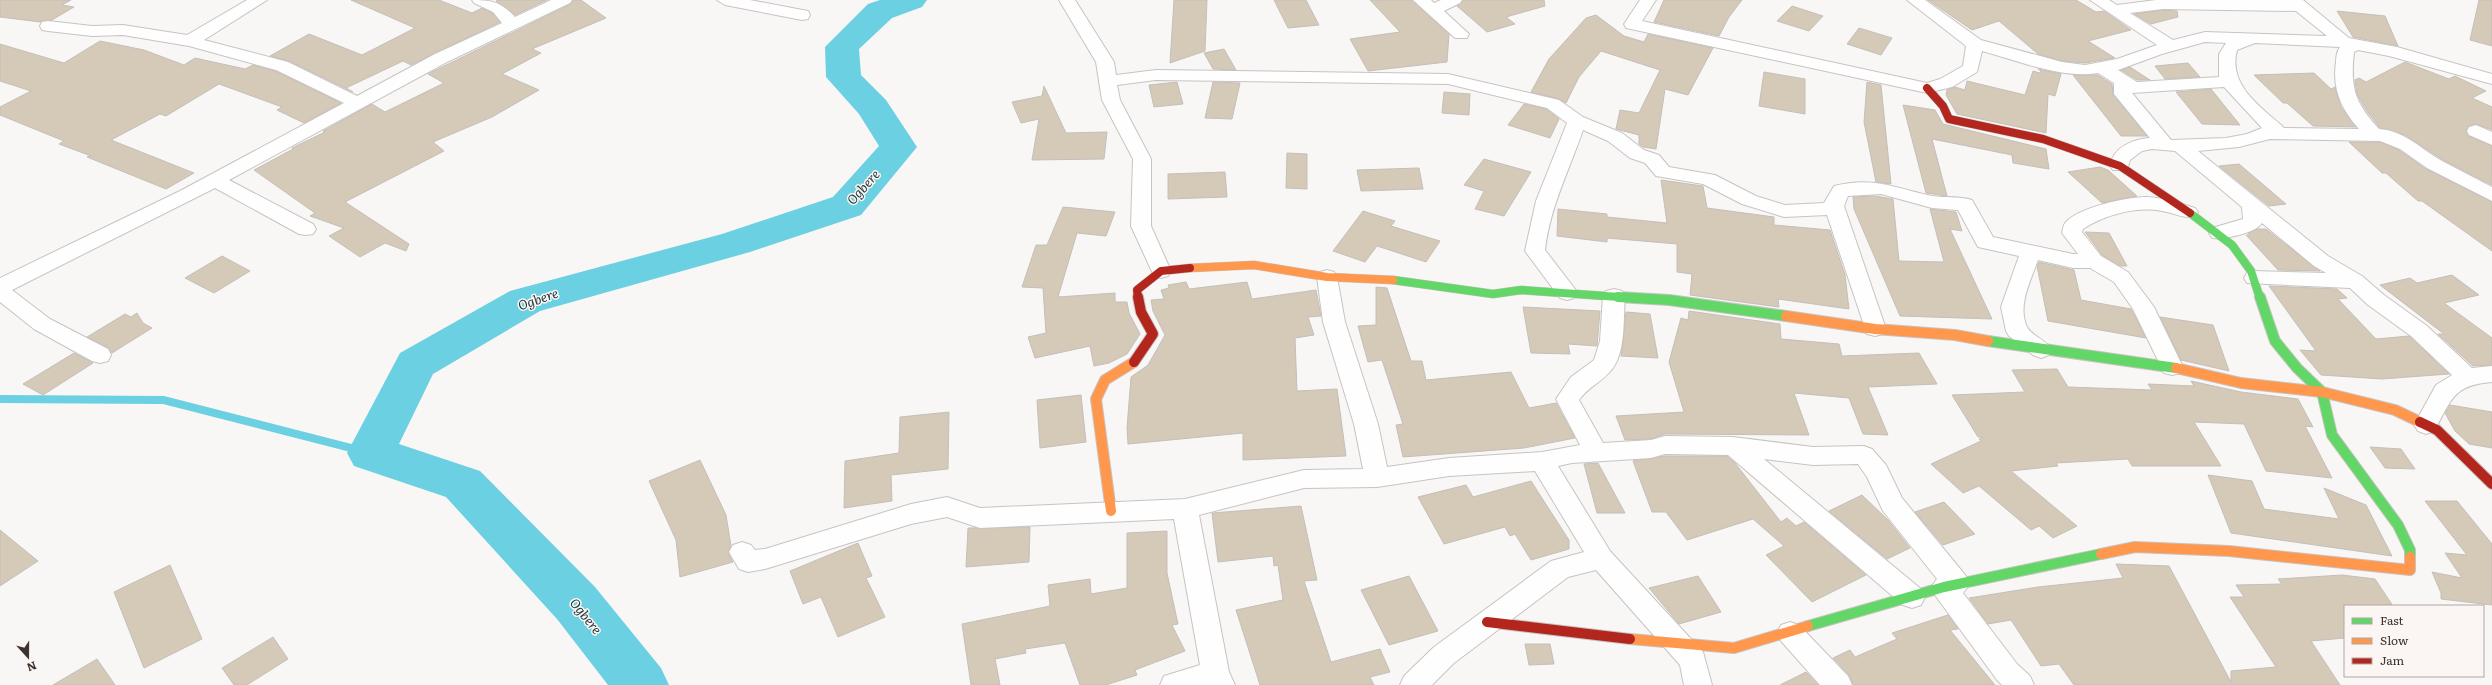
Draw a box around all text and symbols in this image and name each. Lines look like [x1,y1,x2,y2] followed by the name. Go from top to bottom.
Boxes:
[842,165,884,208] water label: Ogbere
[515,283,560,314] water label: Ogbere
[566,594,607,638] water label: Ogbere
[2344,605,2484,677] legend
[2380,611,2404,629] text: Fast
[2380,631,2409,649] text: Slow
[8,637,48,677] north arrow
[2380,651,2405,669] text: Jam
[25,658,39,676] text: N

